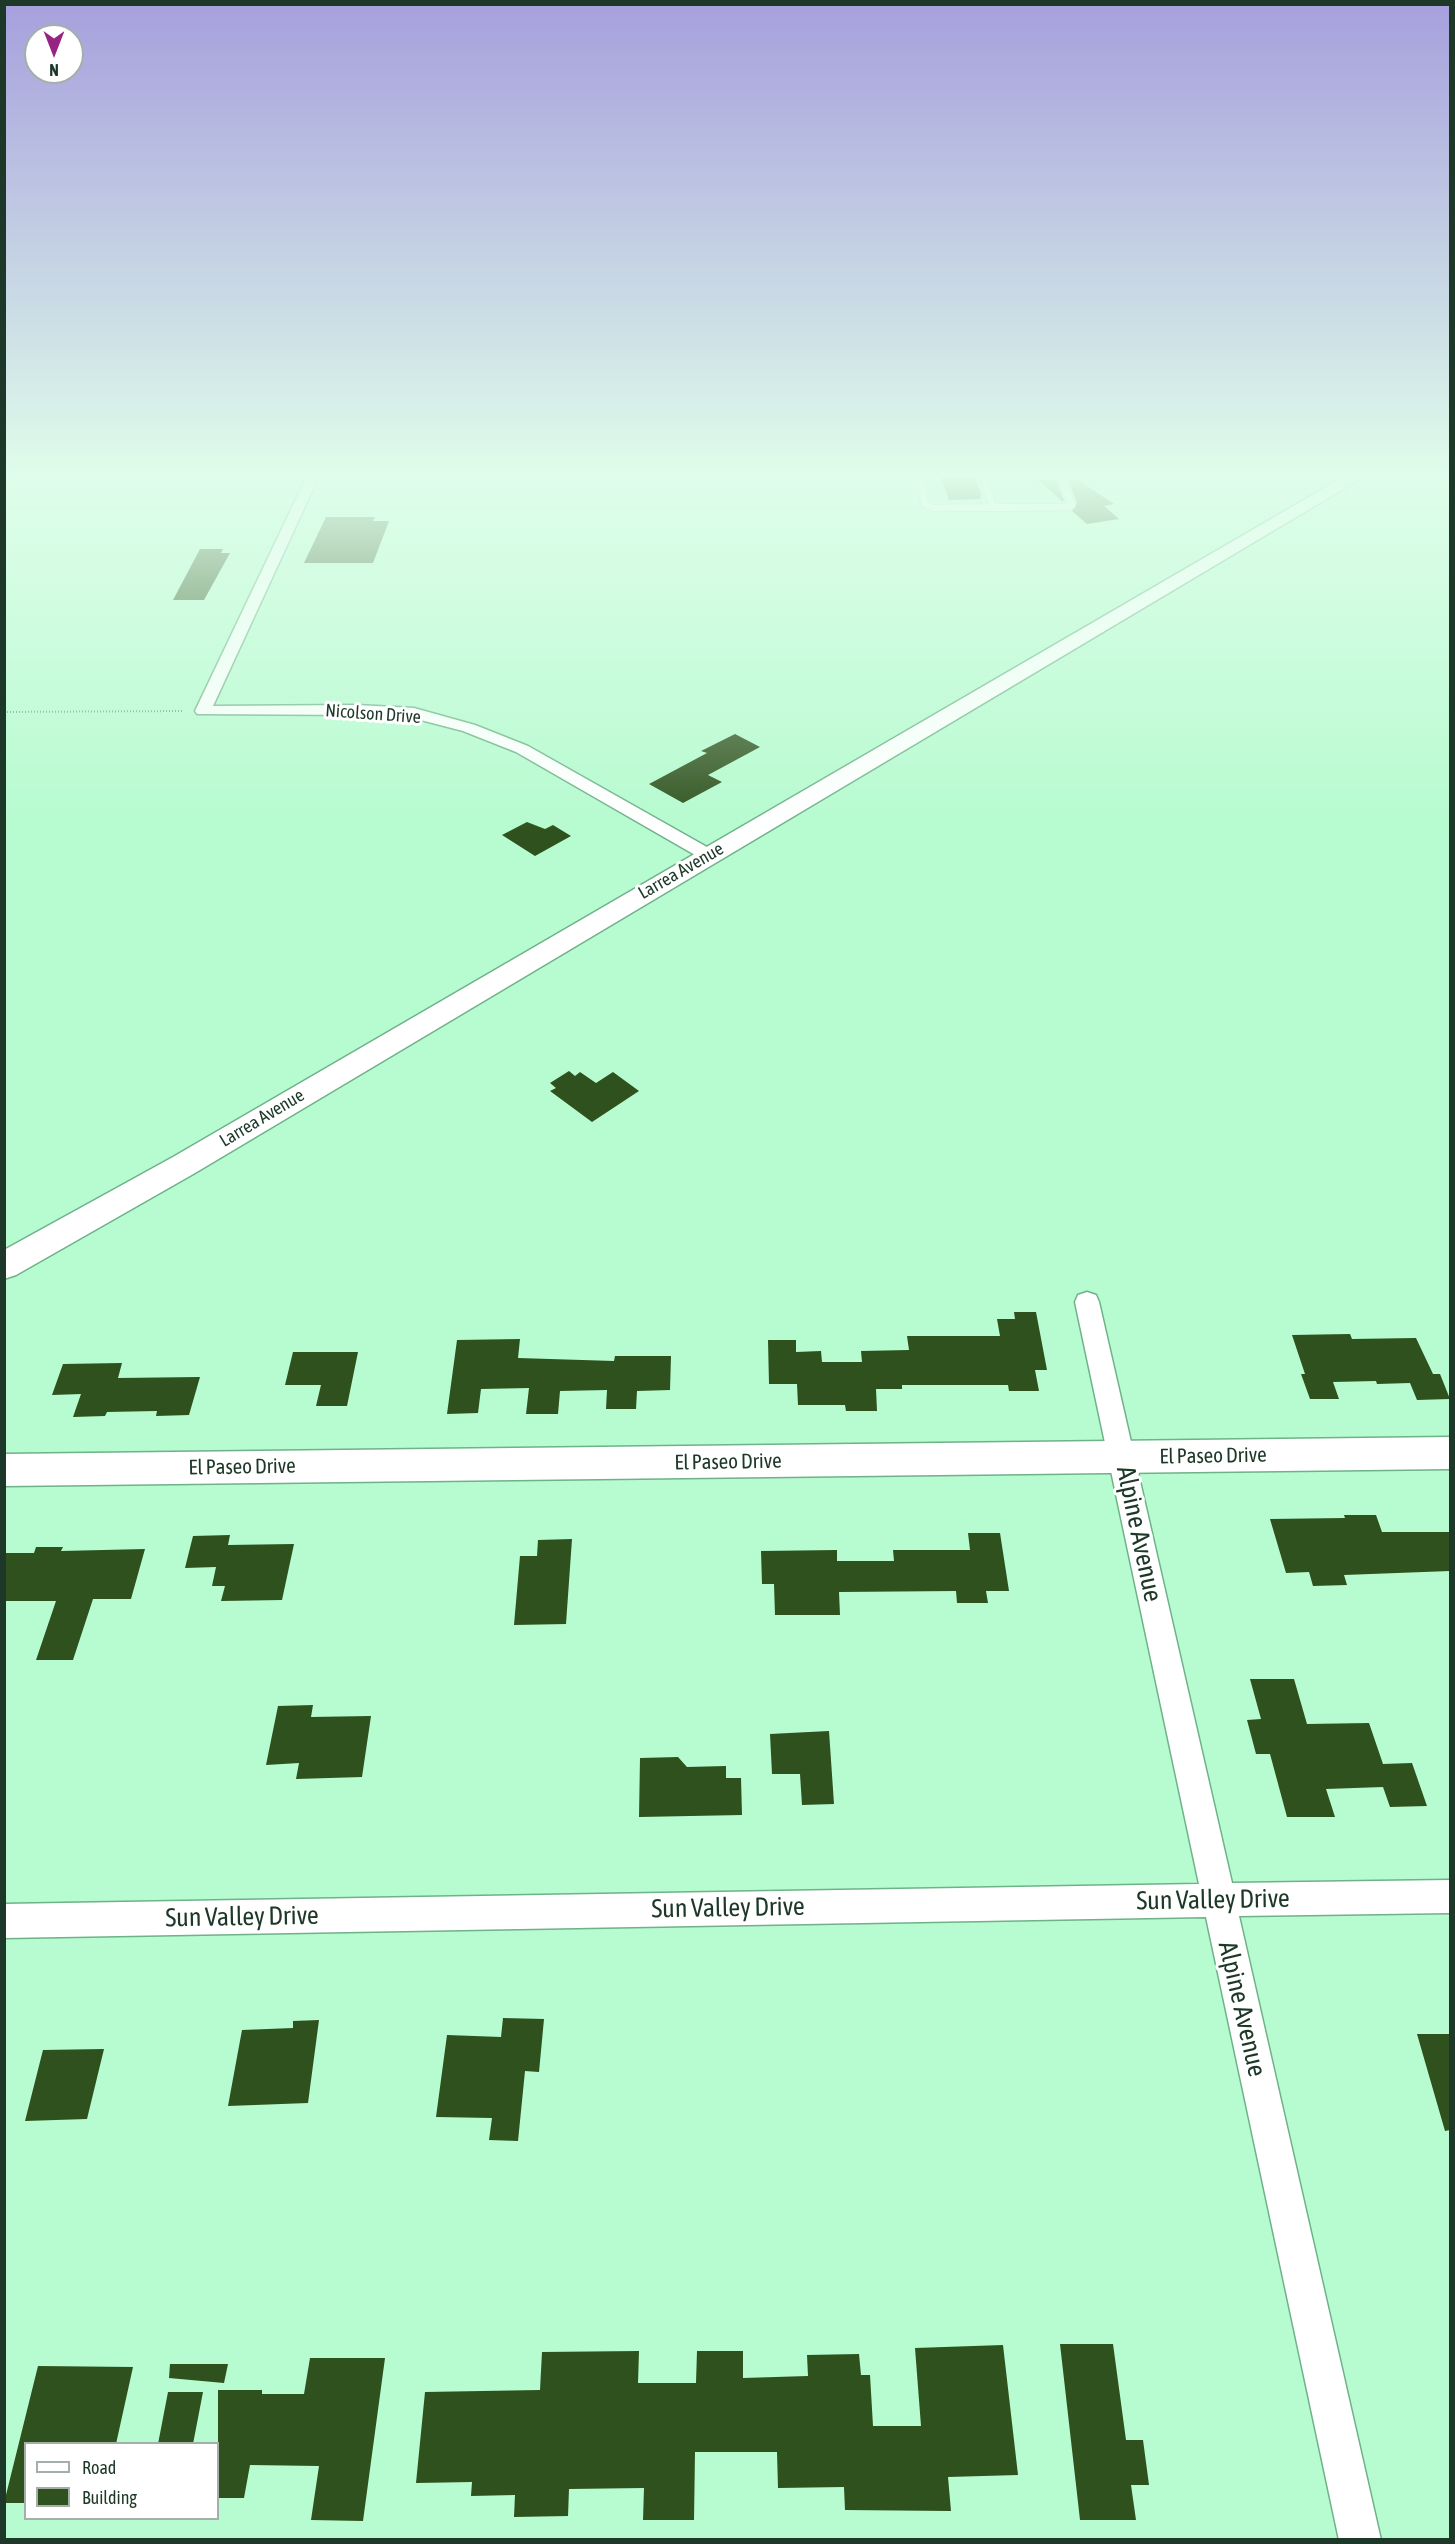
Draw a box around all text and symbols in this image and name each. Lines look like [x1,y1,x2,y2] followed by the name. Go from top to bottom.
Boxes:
[24,24,84,84] north arrow
[49,61,59,79] text: N
[325,700,421,728] street label: Nicolson Drive
[635,838,727,904] street label: Larrea Avenue
[216,1084,308,1152] street label: Larrea Avenue
[1159,1442,1267,1470] street label: El Paseo Drive
[674,1448,782,1476] street label: El Paseo Drive
[188,1453,296,1481] street label: El Paseo Drive
[1109,1463,1169,1605] street label: Alpine Avenue
[1136,1883,1290,1917] street label: Sun Valley Drive
[651,1891,805,1925] street label: Sun Valley Drive
[165,1900,319,1934] street label: Sun Valley Drive
[1211,1938,1273,2080] street label: Alpine Avenue
[24,2442,219,2520] legend
[82,2457,116,2478] text: Road
[82,2487,137,2508] text: Building

